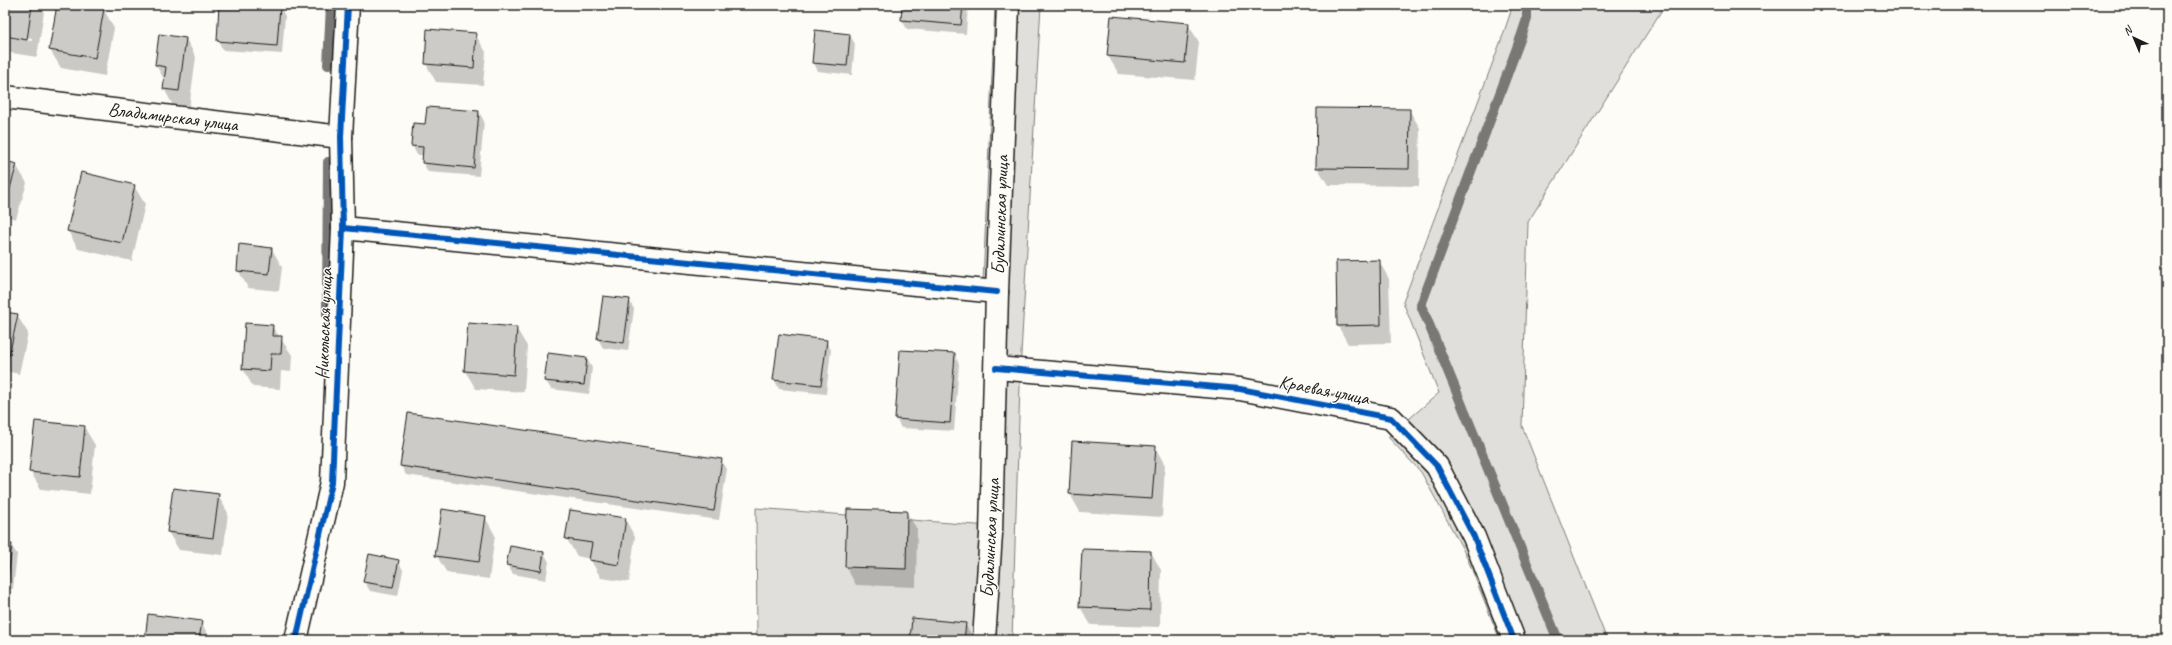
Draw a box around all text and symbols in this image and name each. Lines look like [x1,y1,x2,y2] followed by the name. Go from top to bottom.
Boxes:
[2114,18,2154,58] north arrow
[2120,22,2136,38] text: N
[107,97,241,137] street label: Владимирская улица
[986,154,1014,275] street label: Будилинская улица
[310,266,338,380] street label: Никольская улица
[1277,369,1373,411] street label: Краевая улица
[975,476,1005,598] street label: Будилинская улица

